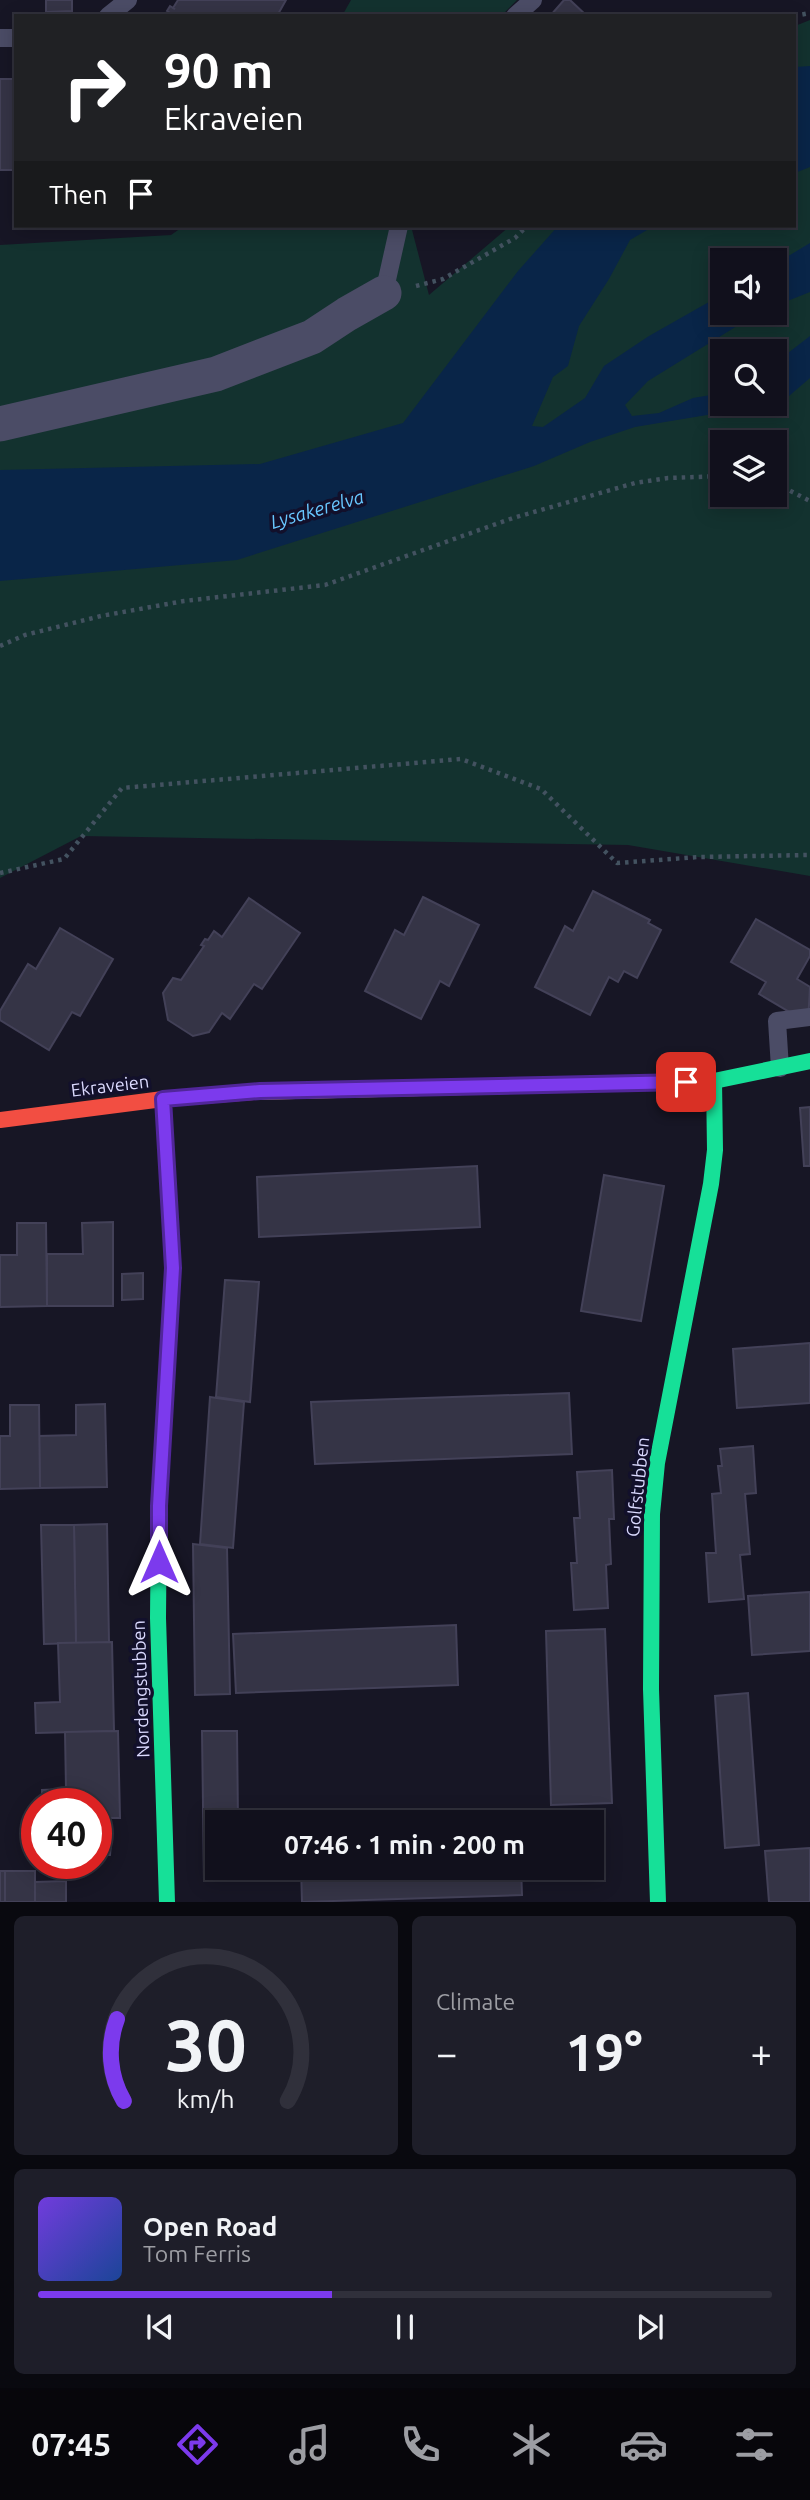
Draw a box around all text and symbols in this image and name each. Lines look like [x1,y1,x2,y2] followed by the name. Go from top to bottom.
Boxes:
[49,42,140,133] icon: right
[164,42,273,97] text: 90 m
[164,100,304,136] text: Ekraveien
[122,175,160,213] icon: arrive
[49,180,108,209] text: Then
[710,248,787,507] map controls
[710,248,787,325] button: sound
[710,339,787,416] button: search
[710,430,787,507] button: layers
[268,485,366,533] water label: Lysakerelva
[656,1052,716,1112] pin
[667,1063,705,1101] icon: arrive
[70,1070,150,1100] street label: Ekraveien
[622,1436,652,1538] street label: Golfstubben
[122,1525,196,1599] position arrow
[128,1620,152,1758] street label: Nordengstubben
[21,1788,112,1879] speed limit sign: 40
[284,1830,525,1859] text: 07:46 · 1 min · 200 m
[436,1989,515,2014] text: Climate
[165,2004,247,2086] text: 30
[565,2023,643,2081] text: 19°
[436,2032,457,2074] text: −
[751,2032,772,2074] text: +
[177,2085,235,2113] text: km/h
[143,2212,277,2241] text: Open Road
[143,2241,251,2266] text: Tom Ferris
[141,2308,179,2346] icon: previous
[386,2308,424,2346] icon: pause
[631,2308,669,2346] icon: next
[173,2420,222,2469] icon: directions
[285,2420,334,2469] icon: music
[396,2420,445,2469] icon: phone
[507,2420,556,2469] icon: climate
[619,2420,668,2469] icon: car
[730,2420,779,2469] icon: filters
[31,2426,111,2462] text: 07:45

